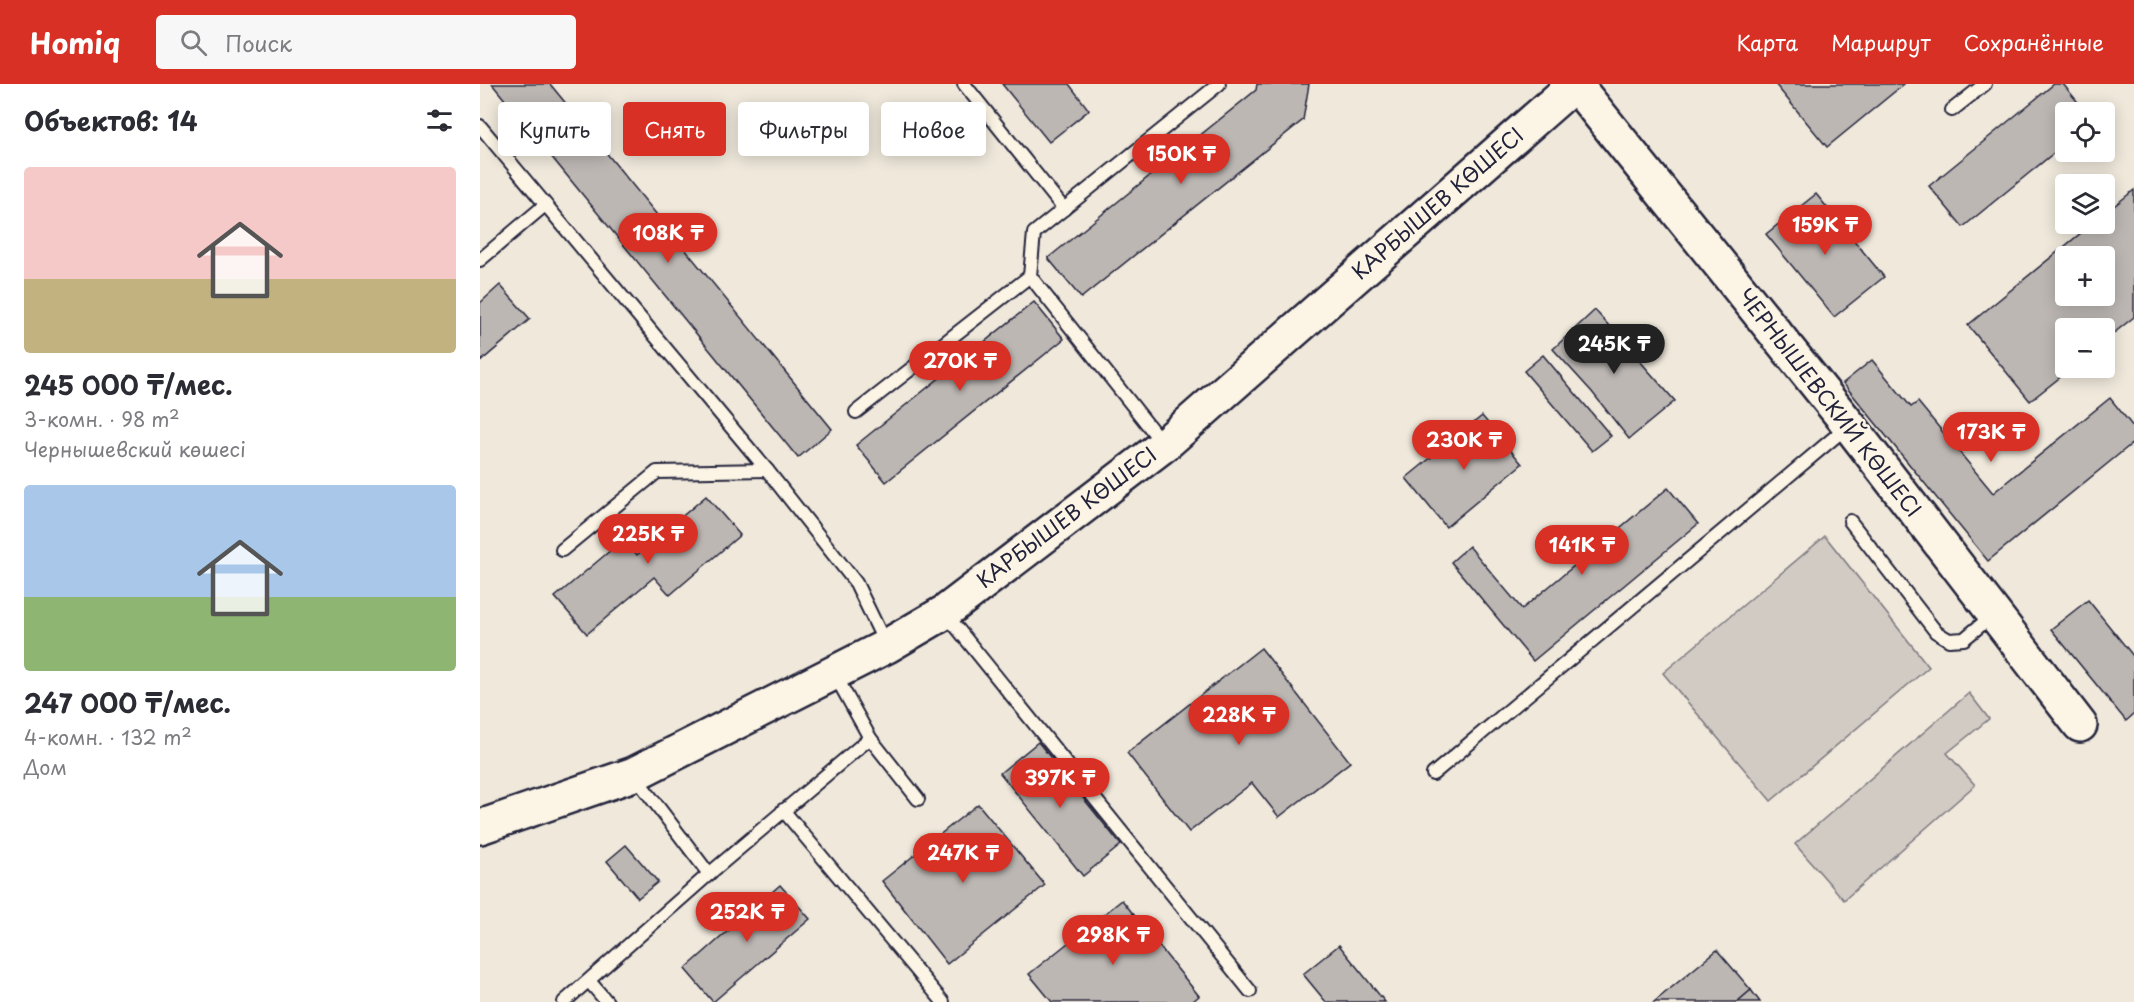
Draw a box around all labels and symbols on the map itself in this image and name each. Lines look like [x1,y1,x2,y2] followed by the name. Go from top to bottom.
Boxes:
[1344,119,1529,286] street label: КАРБЫШЕВ КӨШЕСІ
[1132,134,1230,185] pin: 150K ₸
[1776,205,1874,256] pin: 159K ₸
[619,213,717,264] pin: 108K ₸
[1731,281,1930,523] street label: ЧЕРНЫШЕВСКИЙ КӨШЕСІ
[1565,324,1663,375] pin: 245K ₸
[911,341,1009,392] pin: 270K ₸
[1942,412,2040,463] pin: 173K ₸
[1415,420,1513,471] pin: 230K ₸
[969,438,1162,595] street label: КАРБЫШЕВ КӨШЕСІ
[599,514,697,565] pin: 225K ₸
[1533,525,1631,576] pin: 141K ₸
[1190,695,1288,746] pin: 228K ₸
[1011,758,1109,809] pin: 397K ₸
[914,833,1012,884] pin: 247K ₸
[698,892,796,943] pin: 252K ₸
[1064,915,1162,966] pin: 298K ₸

